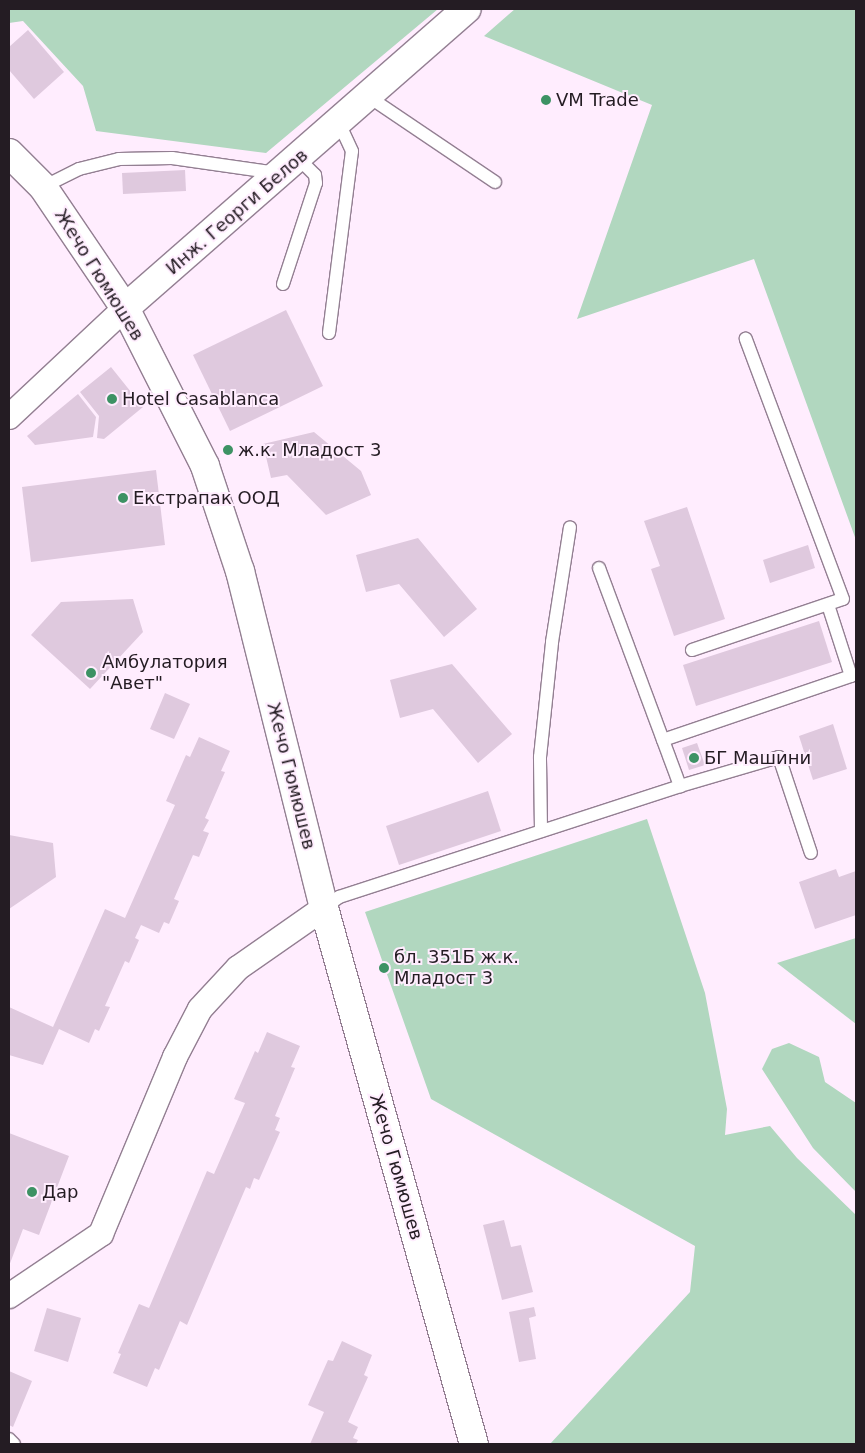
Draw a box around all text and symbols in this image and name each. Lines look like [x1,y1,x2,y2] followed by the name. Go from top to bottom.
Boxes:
[556,89,639,111] place label: VM Trade
[540,94,552,106] marker: VM Trade
[162,145,312,279] street label: Инж. Георги Белов
[50,205,148,345] street label: Жечо Гюмюшев
[122,388,279,410] place label: Hotel Casablanca
[106,393,118,405] marker: Hotel Casablanca
[238,439,381,461] place label: ж.к. Младост 3
[222,444,234,456] marker: ж.к. Младост 3
[133,487,280,509] place label: Екстрапак ООД
[117,492,129,504] marker: Екстрапак ООД
[102,652,228,694] place label: Амбулатория "Авет"
[84,666,98,680] marker: Амбулатория "Авет"
[262,700,320,852] street label: Жечо Гюмюшев
[704,747,811,769] place label: БГ Машини
[688,752,700,764] marker: БГ Машини
[394,947,519,990] place label: бл. 351Б ж.к. Младост 3
[378,962,390,974] marker: бл. 351Б ж.к. Младост 3
[365,1092,427,1242] street label: Жечо Гюмюшев
[42,1181,79,1203] place label: Дар
[26,1186,38,1198] marker: Дар

